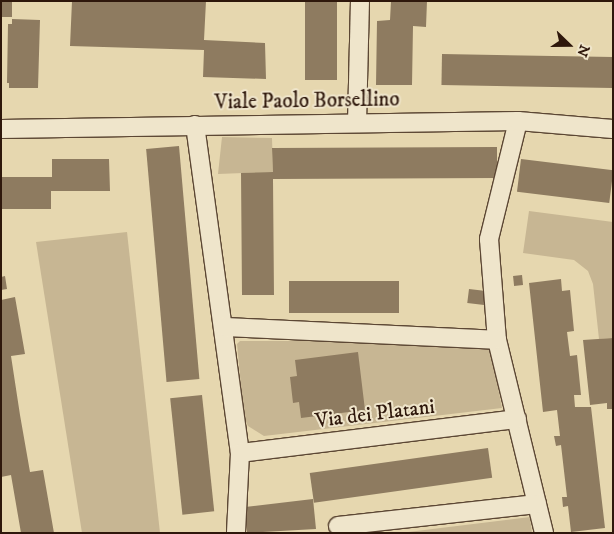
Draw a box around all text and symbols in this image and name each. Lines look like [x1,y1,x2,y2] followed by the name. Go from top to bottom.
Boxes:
[544,20,594,70] north arrow
[572,42,593,59] text: N
[214,87,400,115] street label: Viale Paolo Borsellino
[314,394,436,434] street label: Via dei Platani

